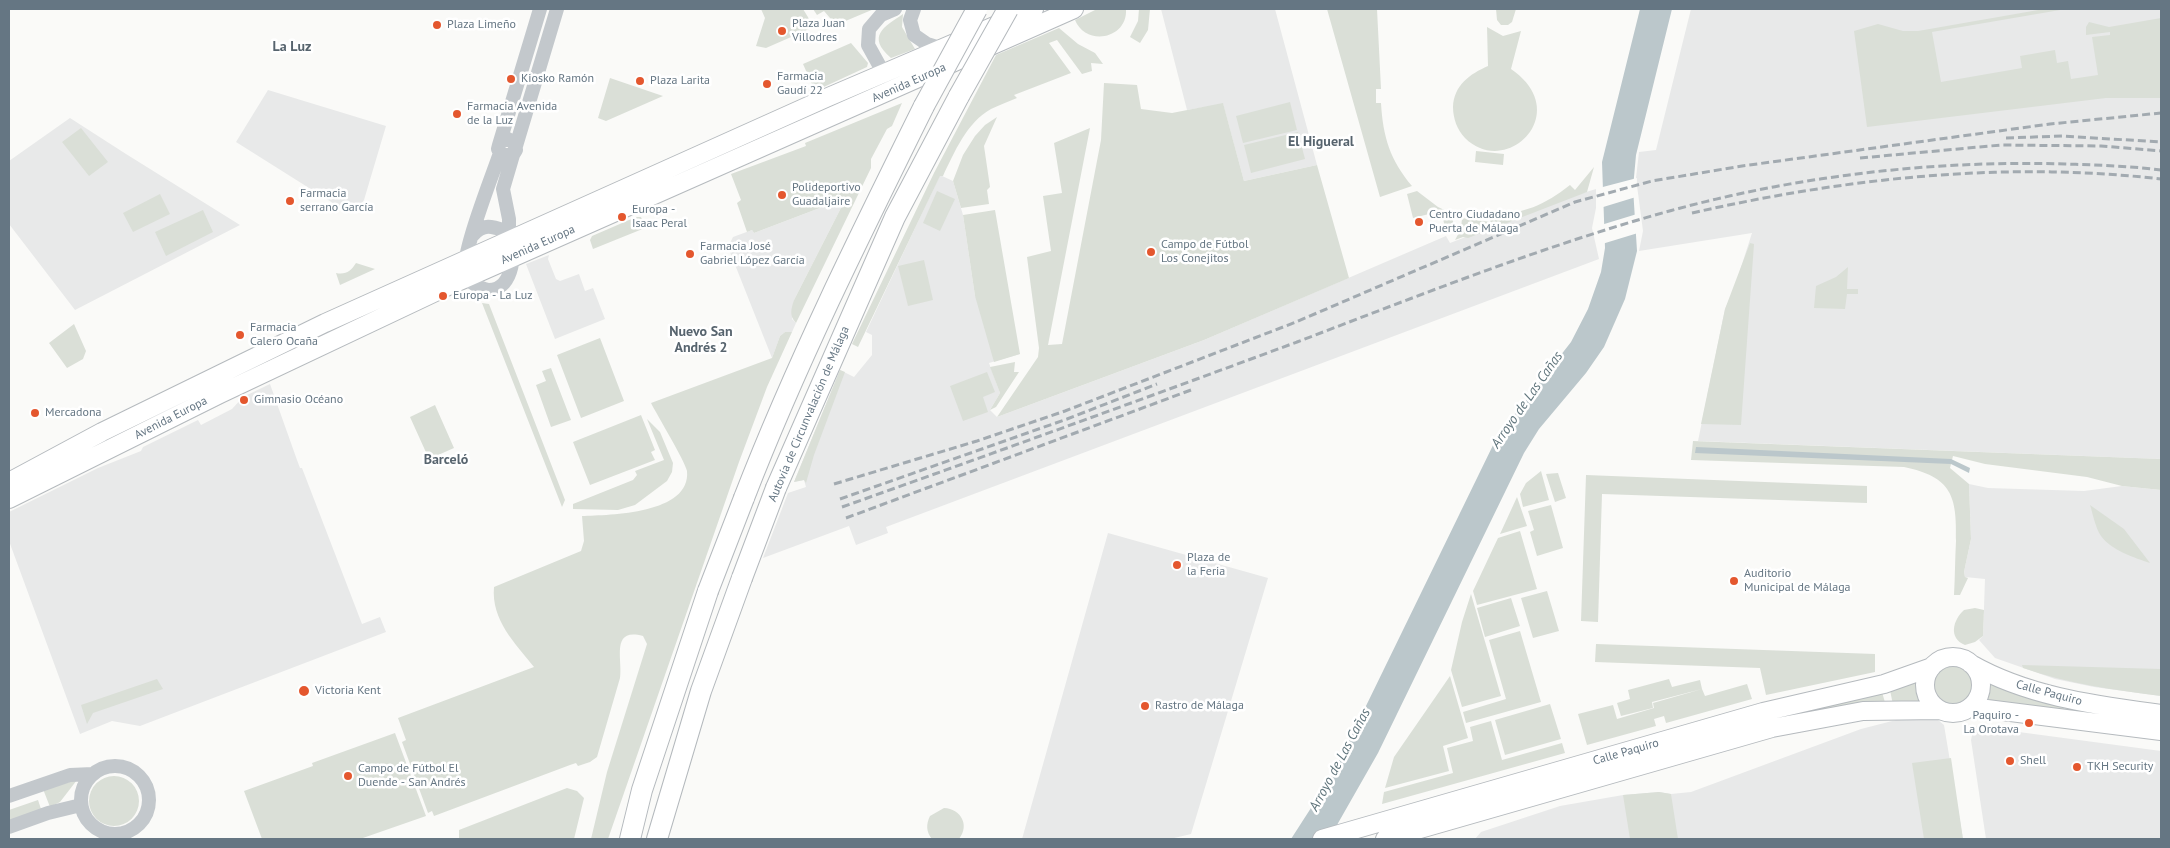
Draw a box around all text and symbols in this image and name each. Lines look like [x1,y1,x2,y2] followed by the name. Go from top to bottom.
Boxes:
[792,17,845,45] place label: Plaza Juan Villodres
[447,18,516,32] place label: Plaza Limeño
[431,19,443,31] marker: Plaza Limeño
[776,25,788,37] marker: Plaza Juan Villodres
[273,39,311,55] district label: La Luz
[870,60,948,106] street label: Avenida Europa
[777,70,824,98] place label: Farmacia Gaudí 22
[521,72,594,86] place label: Kiosko Ramón
[505,73,517,85] marker: Kiosko Ramón
[650,74,710,88] place label: Plaza Larita
[634,75,646,87] marker: Plaza Larita
[761,78,773,90] marker: Farmacia Gaudí 22
[467,100,557,128] place label: Farmacia Avenida de la Luz
[451,108,463,120] marker: Farmacia Avenida de la Luz
[1288,134,1354,150] district label: El Higueral
[792,181,861,209] place label: Polideportivo Guadaljaire
[300,187,373,215] place label: Farmacia serrano García
[776,189,788,201] marker: Polideportivo Guadaljaire
[284,195,296,207] marker: Farmacia serrano García
[632,203,687,231] place label: Europa - Isaac Peral
[1429,208,1520,236] place label: Centro Ciudadano Puerta de Málaga
[616,211,628,223] marker: Europa - Isaac Peral
[1413,216,1425,228] marker: Centro Ciudadano Puerta de Málaga
[499,222,577,268] street label: Avenida Europa
[1161,238,1248,266] place label: Campo de Fútbol Los Conejitos
[700,240,805,268] place label: Farmacia José Gabriel López García
[1145,246,1157,258] marker: Campo de Fútbol Los Conejitos
[684,248,696,260] marker: Farmacia José Gabriel López García
[453,289,532,303] place label: Europa - La Luz
[437,290,449,302] marker: Europa - La Luz
[250,321,318,349] place label: Farmacia Calero Ocaña
[669,324,733,357] district label: Nuevo San Andrés 2
[765,324,853,504] street label: Autovía de Circunvalación de Málaga
[234,329,246,341] marker: Farmacia Calero Ocaña
[1488,349,1566,451] water label: Arroyo de Las Cañas
[254,393,343,407] place label: Gimnasio Océano
[132,394,210,442] street label: Avenida Europa
[238,394,250,406] marker: Gimnasio Océano
[45,406,101,420] place label: Mercadona
[29,407,41,419] marker: Mercadona
[424,452,468,468] district label: Barceló
[1187,551,1230,579] place label: Plaza de la Feria
[1171,559,1183,571] marker: Plaza de la Feria
[1744,567,1851,595] place label: Auditorio Municipal de Málaga
[1728,575,1740,587] marker: Auditorio Municipal de Málaga
[2014,677,2084,709] street label: Calle Paquiro
[297,684,311,698] marker: Victoria Kent
[315,684,381,698] place label: Victoria Kent
[1155,699,1244,713] place label: Rastro de Málaga
[1139,700,1151,712] marker: Rastro de Málaga
[1306,706,1374,814] water label: Arroyo de Las Cañas
[1963,709,2019,737] place label: Paquiro - La Orotava
[2023,717,2035,729] marker: Paquiro - La Orotava
[1591,736,1661,768] street label: Calle Paquiro
[2020,754,2046,768] place label: Shell
[2004,755,2016,767] marker: Shell
[2087,760,2153,774] place label: TKH Security
[2071,761,2083,773] marker: TKH Security
[358,762,466,790] place label: Campo de Fútbol El Duende - San Andrés
[342,770,354,782] marker: Campo de Fútbol El Duende - San Andrés

